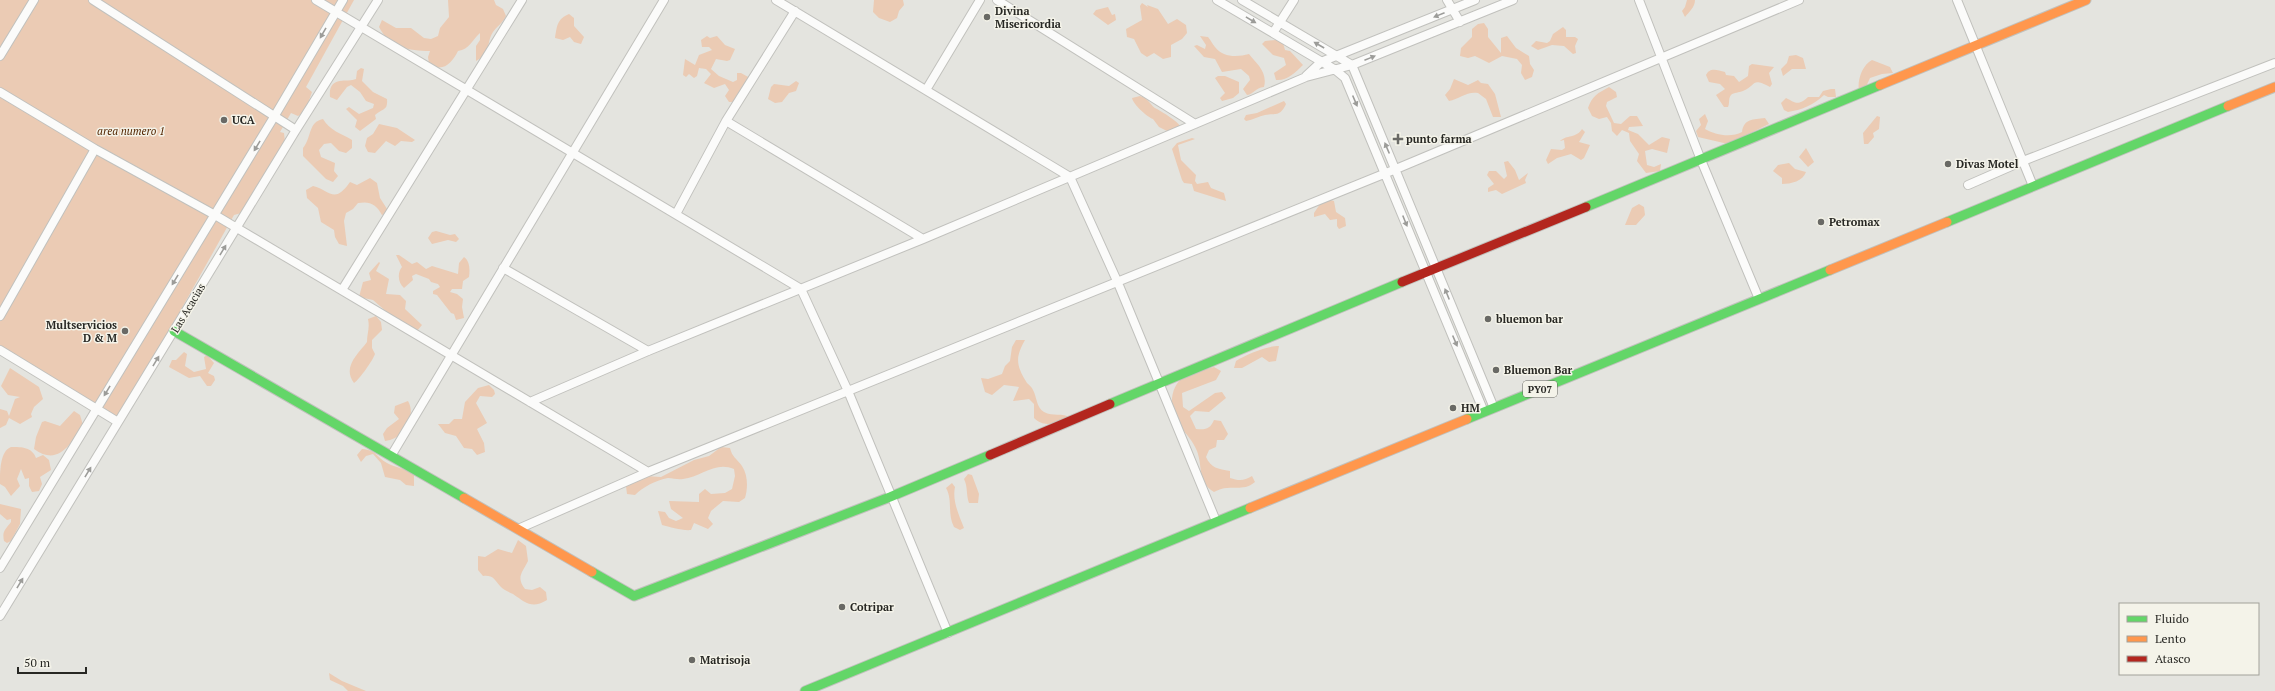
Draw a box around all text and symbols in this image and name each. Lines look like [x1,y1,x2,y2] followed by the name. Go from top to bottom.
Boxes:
[995,4,1061,31] place label: Divina Misericordia
[982,12,992,22] marker: Divina Misericordia
[1432,12,1444,18] one-way arrow
[1246,16,1256,24] one-way arrow
[319,28,326,39] one-way arrow
[1313,42,1325,49] one-way arrow
[1364,55,1375,61] one-way arrow
[1352,95,1358,107] one-way arrow
[232,113,256,127] place label: UCA
[219,115,229,125] marker: UCA
[97,124,165,138] park label: area numero 1
[1406,132,1472,146] place label: punto farma
[1393,134,1403,144] marker: punto farma
[253,141,261,151] one-way arrow
[1384,142,1390,154] one-way arrow
[1956,157,2019,171] place label: Divas Motel
[1943,159,1953,169] marker: Divas Motel
[1402,215,1408,226] one-way arrow
[1829,215,1881,229] place label: Petromax
[1816,217,1826,227] marker: Petromax
[219,245,227,255] one-way arrow
[171,275,178,286] one-way arrow
[168,280,208,335] street label: Las Acacias
[1444,289,1450,300] one-way arrow
[1495,312,1563,326] place label: bluemon bar
[1483,314,1493,324] marker: bluemon bar
[46,318,118,345] place label: Multservicios D & M
[120,326,130,336] marker: Multservicios D & M
[1452,335,1458,347] one-way arrow
[152,355,159,367] one-way arrow
[1504,363,1573,377] place label: Bluemon Bar
[1491,365,1501,375] marker: Bluemon Bar
[1523,381,1557,397] road number: PY07
[103,386,111,396] one-way arrow
[1461,401,1480,415] place label: HM
[1448,403,1458,413] marker: HM
[84,467,92,477] one-way arrow
[17,577,24,589] one-way arrow
[850,600,894,614] place label: Cotripar
[837,602,847,612] marker: Cotripar
[2119,603,2259,675] legend
[2155,611,2189,626] text: Fluido
[2155,631,2186,646] text: Lento
[18,649,86,675] scale bar
[2155,651,2191,666] text: Atasco
[700,653,750,667] place label: Matrisoja
[24,655,51,670] text: 50 m
[687,655,697,665] marker: Matrisoja

